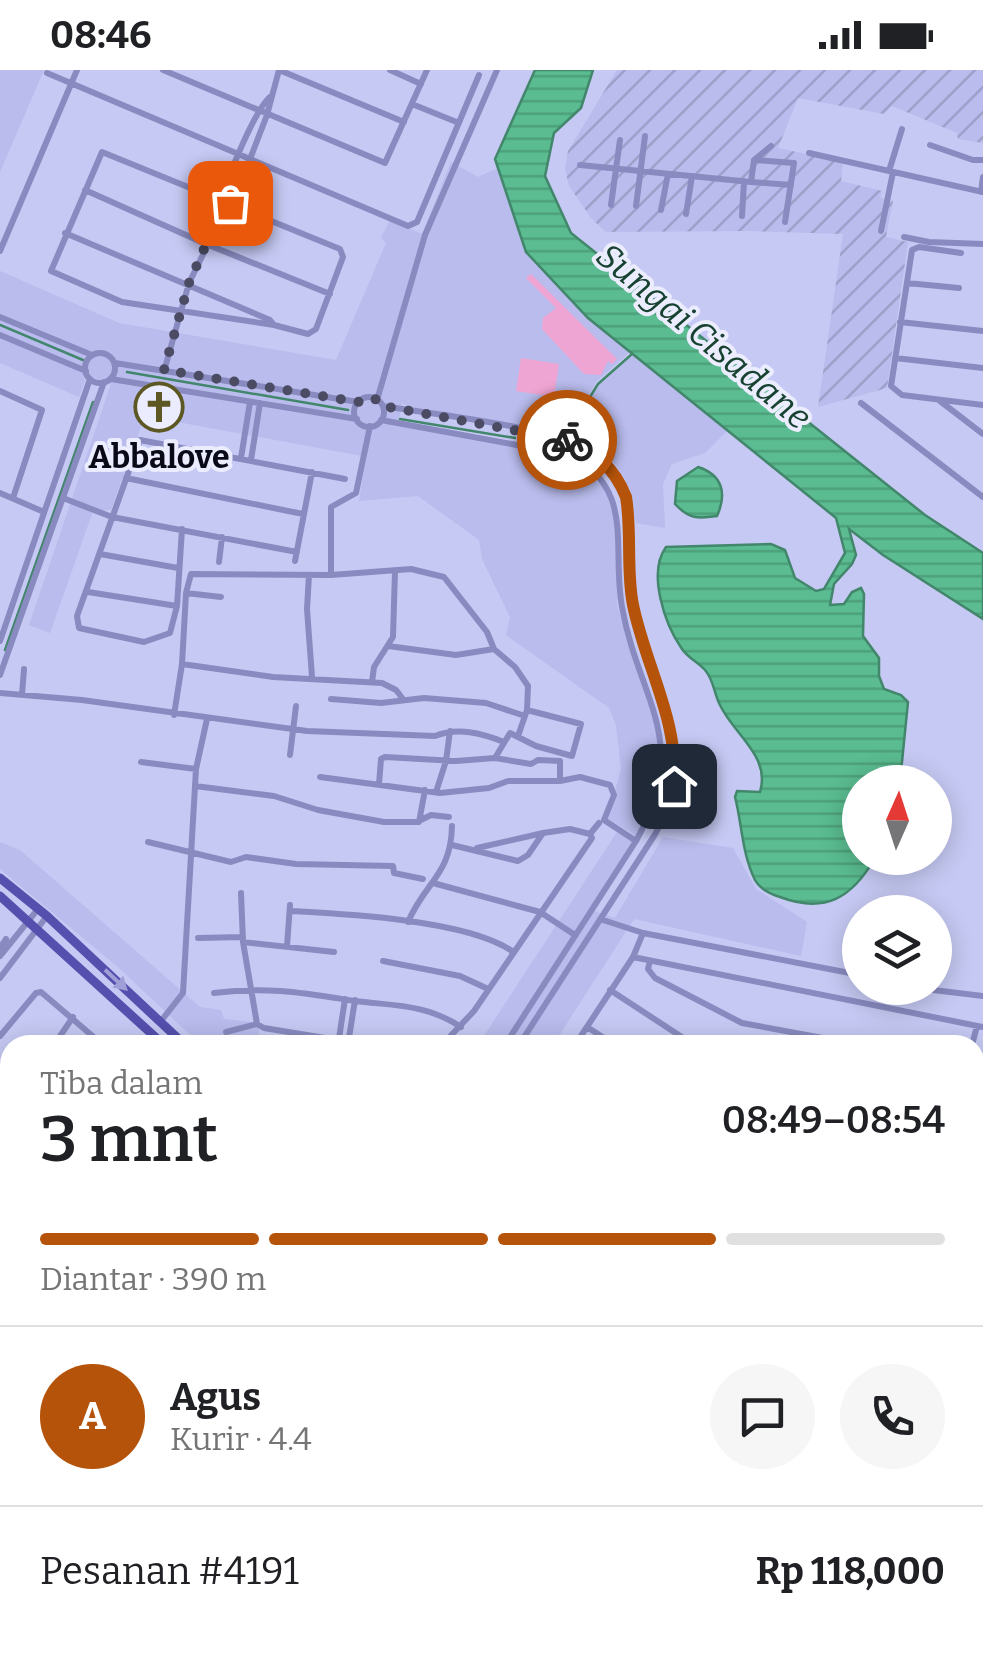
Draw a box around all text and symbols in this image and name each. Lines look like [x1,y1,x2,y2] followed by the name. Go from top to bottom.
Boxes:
[50,12,151,58] text: 08:46
[188,161,273,246] pin
[203,176,258,231] icon: bag
[588,234,820,438] water label: Sungai Cisadane
[133,381,185,433] church icon: Abbalove
[517,390,617,490] courier
[540,413,595,468] icon: bike
[89,438,229,476] place label: Abbalove
[632,744,717,829] pin
[647,759,702,814] icon: home
[842,765,952,875] north arrow
[842,765,952,1005] map controls
[842,895,952,1005] button: layers
[104,968,128,991] one-way arrow
[40,1064,203,1102] text: Tiba dalam
[722,1097,945,1143] text: 08:49–08:54
[40,1100,218,1178] text: 3 mnt
[40,1260,266,1298] text: Diantar · 390 m
[710,1364,815,1469] button: chat
[840,1364,945,1469] button: phone
[170,1374,261,1420] text: Agus
[79,1393,106,1439] text: A
[170,1420,312,1458] text: Kurir · 4.4
[40,1548,299,1594] text: Pesanan #4191
[756,1548,945,1594] text: Rp 118,000

